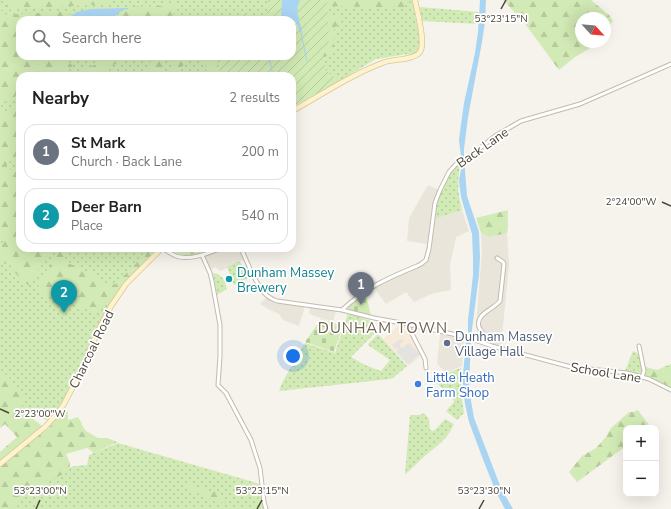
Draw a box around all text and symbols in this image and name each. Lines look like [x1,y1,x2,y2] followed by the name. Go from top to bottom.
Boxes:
[474,12,528,26] text: 53°23'15"N
[575,12,611,48] north arrow
[16,16,296,60] search box
[30,27,52,49] icon: search
[62,28,142,48] text: Search here
[32,87,89,110] text: Nearby
[229,89,280,107] text: 2 results
[453,123,512,172] street label: Back Lane
[71,133,125,153] text: St Mark
[42,143,50,161] text: 1
[241,143,279,161] text: 200 m
[71,153,182,171] text: Church · Back Lane
[606,195,656,209] text: 2°24'00"W
[71,197,142,217] text: Deer Barn
[42,207,50,225] text: 2
[241,207,279,225] text: 540 m
[71,217,103,235] text: Place
[237,264,334,297] place label: Dunham Massey Brewery
[348,272,374,305] pin: 1
[224,274,234,284] marker: Dunham Massey Brewery
[51,280,77,313] pin: 2
[65,307,119,392] street label: Charcoal Road
[318,318,448,338] district label: DUNHAM TOWN
[454,328,552,361] place label: Dunham Massey Village Hall
[442,338,452,348] marker: Dunham Massey Village Hall
[283,346,303,366] your location
[569,359,643,387] street label: School Lane
[426,369,495,402] place label: Little Heath Farm Shop
[413,379,423,389] marker: Little Heath Farm Shop
[15,407,65,421] text: 2°23'00"W
[623,425,659,497] map controls
[623,425,659,461] button: +
[623,461,659,497] button: −
[13,484,67,498] text: 53°23'00"N
[235,484,289,498] text: 53°23'15"N
[457,484,511,498] text: 53°23'30"N

